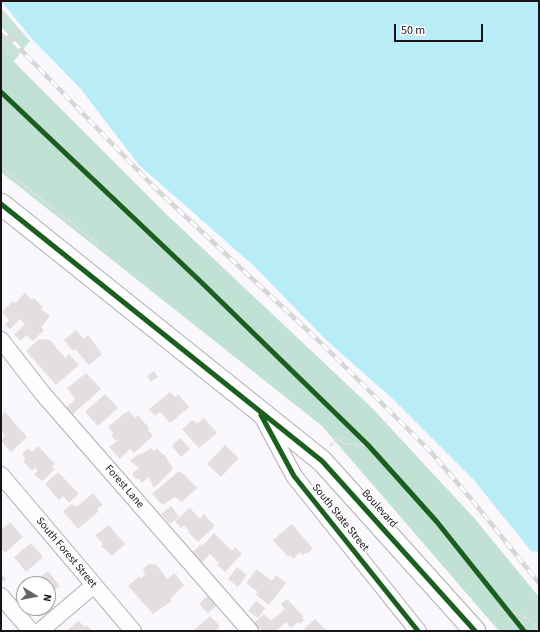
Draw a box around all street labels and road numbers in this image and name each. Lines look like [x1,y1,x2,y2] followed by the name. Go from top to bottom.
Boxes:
[102,463,146,511] street label: Forest Lane
[309,482,371,554] street label: South State Street
[358,487,400,531] street label: Boulevard
[33,515,99,591] street label: South Forest Street

